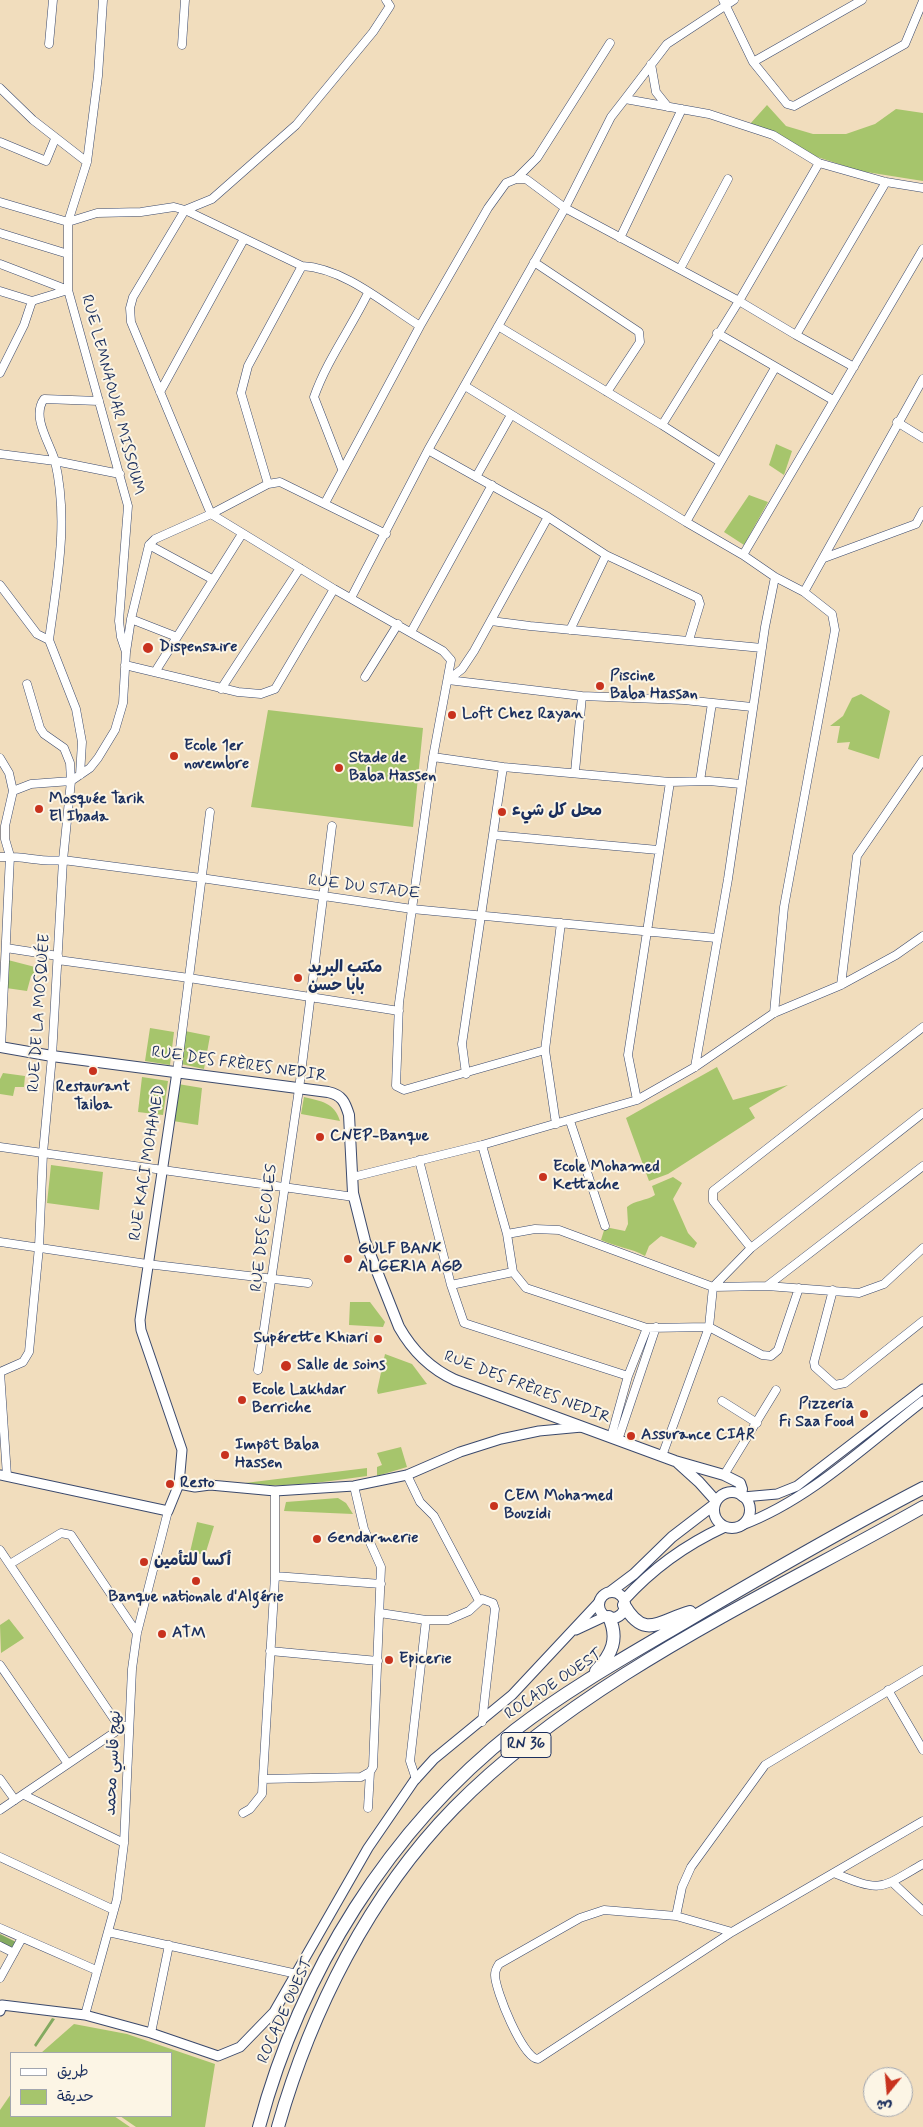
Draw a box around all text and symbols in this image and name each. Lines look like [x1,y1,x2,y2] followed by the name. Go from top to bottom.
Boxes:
[76,293,148,497] street label: RUE LEMNAOUAR MISSOUM
[159,638,237,658] place label: Dispensaire
[141,641,155,655] marker: Dispensaire
[610,667,698,705] place label: Piscine Baba Hassan
[594,680,606,692] marker: Piscine Baba Hassan
[462,705,584,725] place label: Loft Chez Rayan
[446,709,458,721] marker: Loft Chez Rayan
[184,737,249,775] place label: Ecole 1er novembre
[349,749,436,787] place label: Stade de Baba Hassen
[168,750,180,762] marker: Ecole 1er novembre
[333,762,345,774] marker: Stade de Baba Hassen
[49,790,144,828] place label: Mosquée Tarik El Ibada
[512,802,602,822] place label: محل كل شيء
[33,803,45,815] marker: Mosquée Tarik El Ibada
[496,806,508,818] marker: محل كل شيء
[307,872,421,904] street label: RUE DU STADE
[25,933,55,1093] street label: RUE DE LA MOSQUÉE
[308,959,382,997] place label: مكتب البريد بابا حسن
[292,972,304,984] marker: مكتب البريد بابا حسن
[150,1043,328,1087] street label: RUE DES FRÈRES NEDIR
[87,1065,99,1077] marker: Restaurant Taiba
[56,1078,130,1116] place label: Restaurant Taiba
[126,1084,170,1242] street label: RUE KACI MOHAMED
[330,1127,429,1147] place label: CNEP-Banque
[314,1131,326,1143] marker: CNEP-Banque
[553,1158,660,1196] place label: Ecole Mohamed Kettache
[248,1163,282,1293] street label: RUE DES ÉCOLES
[537,1171,549,1183] marker: Ecole Mohamed Kettache
[358,1240,462,1278] place label: GULF BANK ALGERIA AGB
[342,1253,354,1265] marker: GULF BANK ALGERIA AGB
[253,1329,368,1349] place label: Supérette Khiari
[372,1333,384,1345] marker: Supérette Khiari
[441,1347,613,1429] street label: RUE DES FRÈRES NEDIR
[297,1356,386,1376] place label: Salle de soins
[279,1359,293,1373] marker: Salle de soins
[252,1381,346,1419] place label: Ecole Lakhdar Berriche
[236,1394,248,1406] marker: Ecole Lakhdar Berriche
[779,1395,854,1433] place label: Pizzeria Fi Saa Food
[858,1408,870,1420] marker: Pizzeria Fi Saa Food
[641,1426,755,1446] place label: Assurance CIAR
[625,1430,637,1442] marker: Assurance CIAR
[235,1436,319,1474] place label: Impôt Baba Hassen
[219,1449,231,1461] marker: Impôt Baba Hassen
[180,1474,215,1494] place label: Resto
[164,1478,176,1490] marker: Resto
[504,1487,613,1525] place label: CEM Mohamed Bouzidi
[488,1500,500,1512] marker: CEM Mohamed Bouzidi
[327,1529,418,1549] place label: Gendarmerie
[311,1533,323,1545] marker: Gendarmerie
[154,1552,231,1572] place label: أكسا للتأمين
[138,1556,150,1568] marker: أكسا للتأمين
[190,1575,202,1587] marker: Banque nationale d'Algérie
[108,1588,284,1608] place label: Banque nationale d'Algérie
[172,1624,206,1644] place label: ATM
[156,1628,168,1640] marker: ATM
[502,1645,606,1725] street label: ROCADE OUEST
[399,1650,452,1670] place label: Epicerie
[383,1654,395,1666] marker: Epicerie
[102,1710,126,1816] street label: نهج قاسي محمد
[501,1732,551,1758] road number: RN 36
[254,1955,318,2067] street label: ROCADE OUEST
[10,2052,172,2117] legend
[57,2062,89,2082] text: طريق
[863,2067,913,2117] north arrow
[57,2087,94,2107] text: حديقة
[874,2095,894,2116] text: ش

